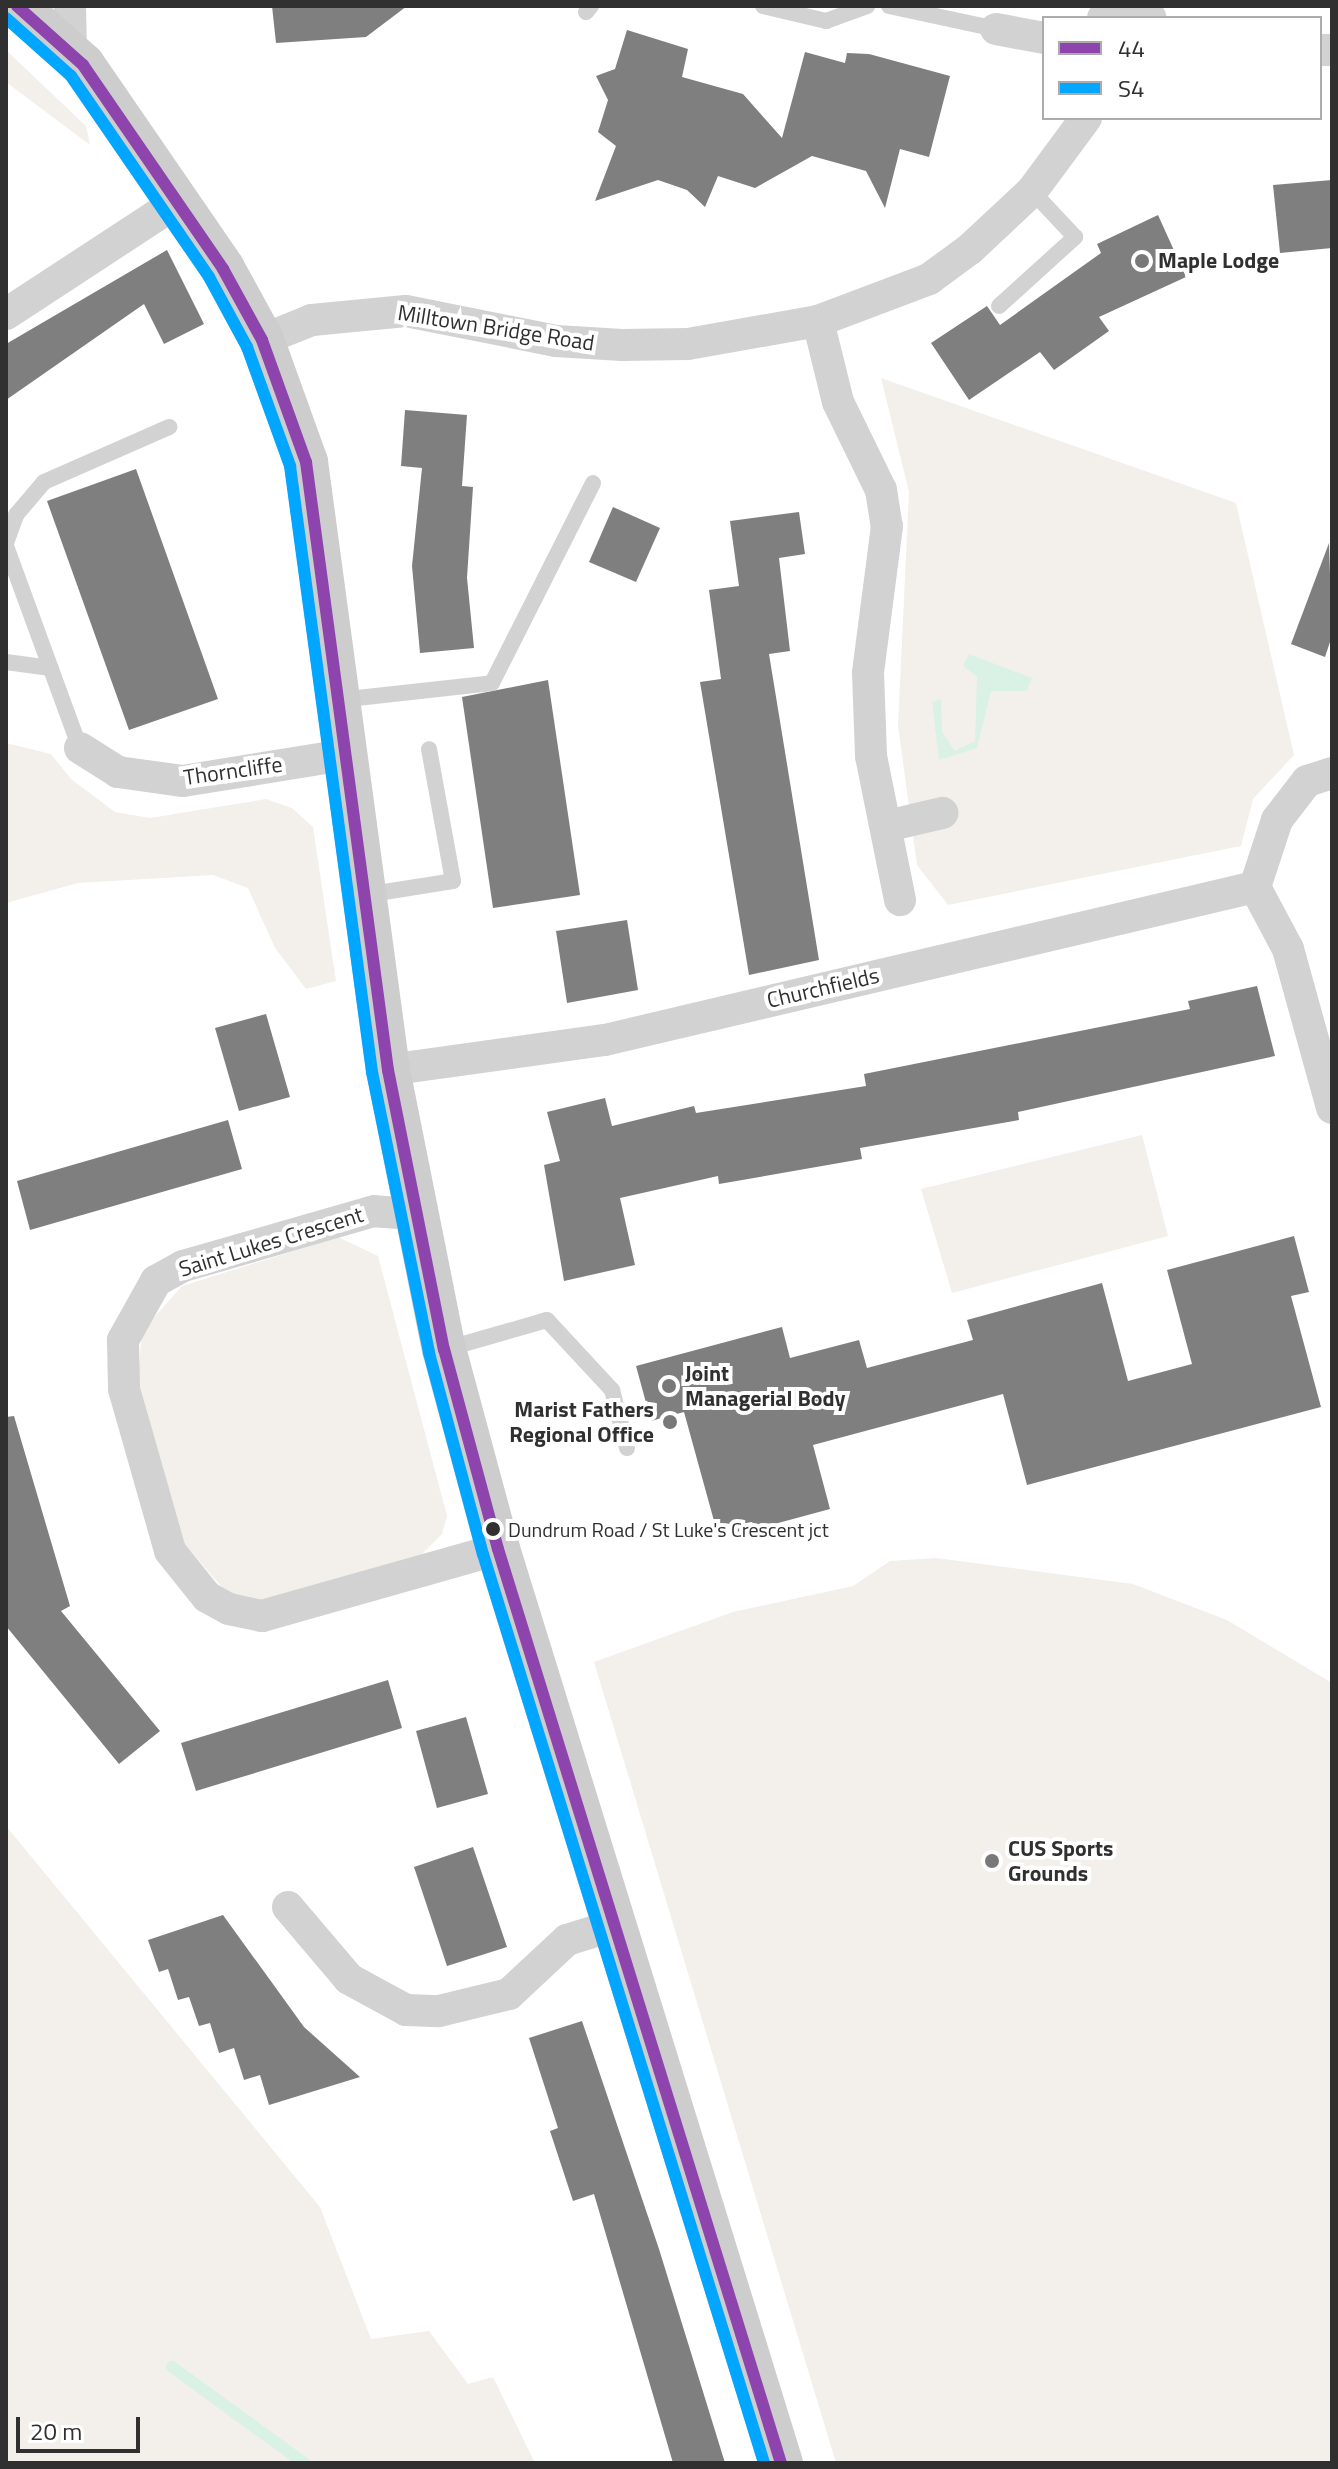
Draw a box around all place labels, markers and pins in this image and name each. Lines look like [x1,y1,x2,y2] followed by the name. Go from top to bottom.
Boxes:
[1158,248,1279,274] place label: Maple Lodge
[1133,252,1151,270] marker: Maple Lodge
[685,1360,846,1412] place label: Joint Managerial Body
[660,1377,678,1395] marker: Joint Managerial Body
[509,1396,654,1448] place label: Marist Fathers Regional Office
[661,1413,679,1431] marker: Marist Fathers Regional Office
[508,1517,829,1541] place label: Dundrum Road / St Luke's Crescent jct
[485,1521,501,1537] marker: Dundrum Road / St Luke's Crescent jct
[1008,1835,1113,1886] place label: CUS Sports Grounds
[983,1852,1001,1870] marker: CUS Sports Grounds

